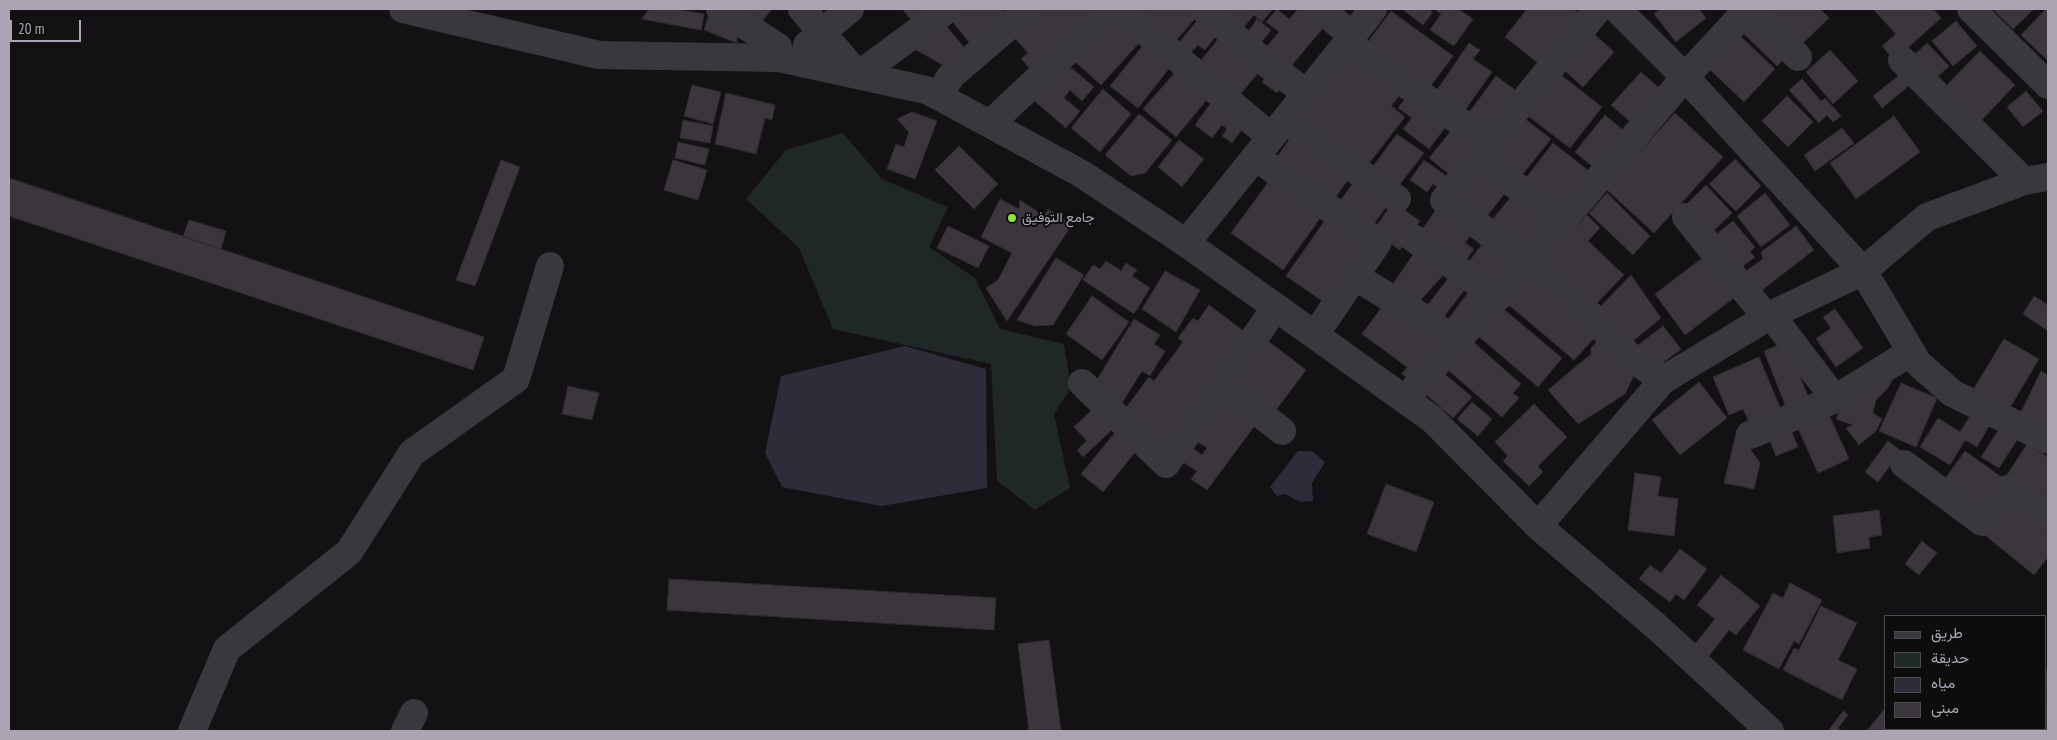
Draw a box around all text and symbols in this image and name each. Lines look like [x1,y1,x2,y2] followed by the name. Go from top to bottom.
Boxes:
[12,10,84,42] scale bar
[18,19,44,38] text: 20 m
[1022,210,1095,226] place label: جامع التوفيق
[1006,212,1018,224] marker: جامع التوفيق
[1884,615,2047,730] legend
[1931,623,1963,642] text: طريق
[1931,648,1969,667] text: حديقة
[1931,673,1955,692] text: مياه
[1931,698,1959,717] text: مبنى

